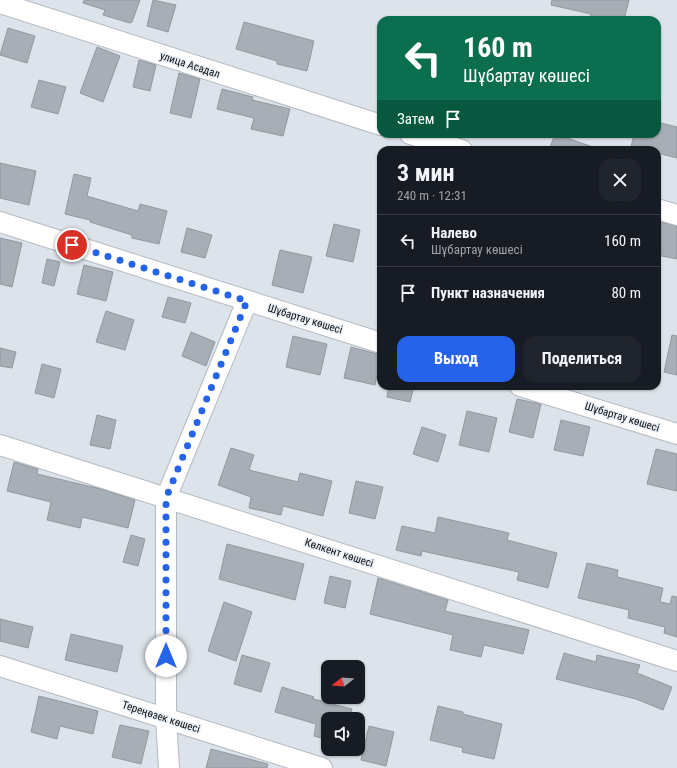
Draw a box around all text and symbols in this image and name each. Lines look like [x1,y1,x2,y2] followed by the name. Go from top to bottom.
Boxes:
[463,31,533,64] text: 160 m
[397,32,449,84] icon: left
[158,49,222,81] street label: улица Асадал
[463,65,590,86] text: Шұбартау көшесі
[442,108,464,130] icon: arrive
[397,110,434,128] text: Затем
[397,159,455,187] text: 3 мин
[599,159,641,201] button: close
[397,188,467,203] text: 240 m · 12:31
[431,224,477,242] text: Налево
[55,228,89,262] pin
[397,230,419,252] icon: left
[604,232,641,250] text: 160 m
[61,234,83,256] icon: arrive
[431,242,523,257] text: Шұбартау көшесі
[397,282,419,304] icon: arrive
[431,284,545,302] text: Пункт назначения
[611,284,641,302] text: 80 m
[266,301,344,337] street label: Шұбартау көшесі
[397,336,515,382] button: Выход
[523,336,641,382] button: Поделиться
[583,399,661,435] street label: Шұбартау көшесі
[303,536,375,570] street label: Көлкент көшесі
[145,635,187,677] position arrow
[321,660,365,704] north arrow
[321,660,365,756] map controls
[120,698,202,736] street label: Тереңөзек көшесі
[321,712,365,756] button: sound

